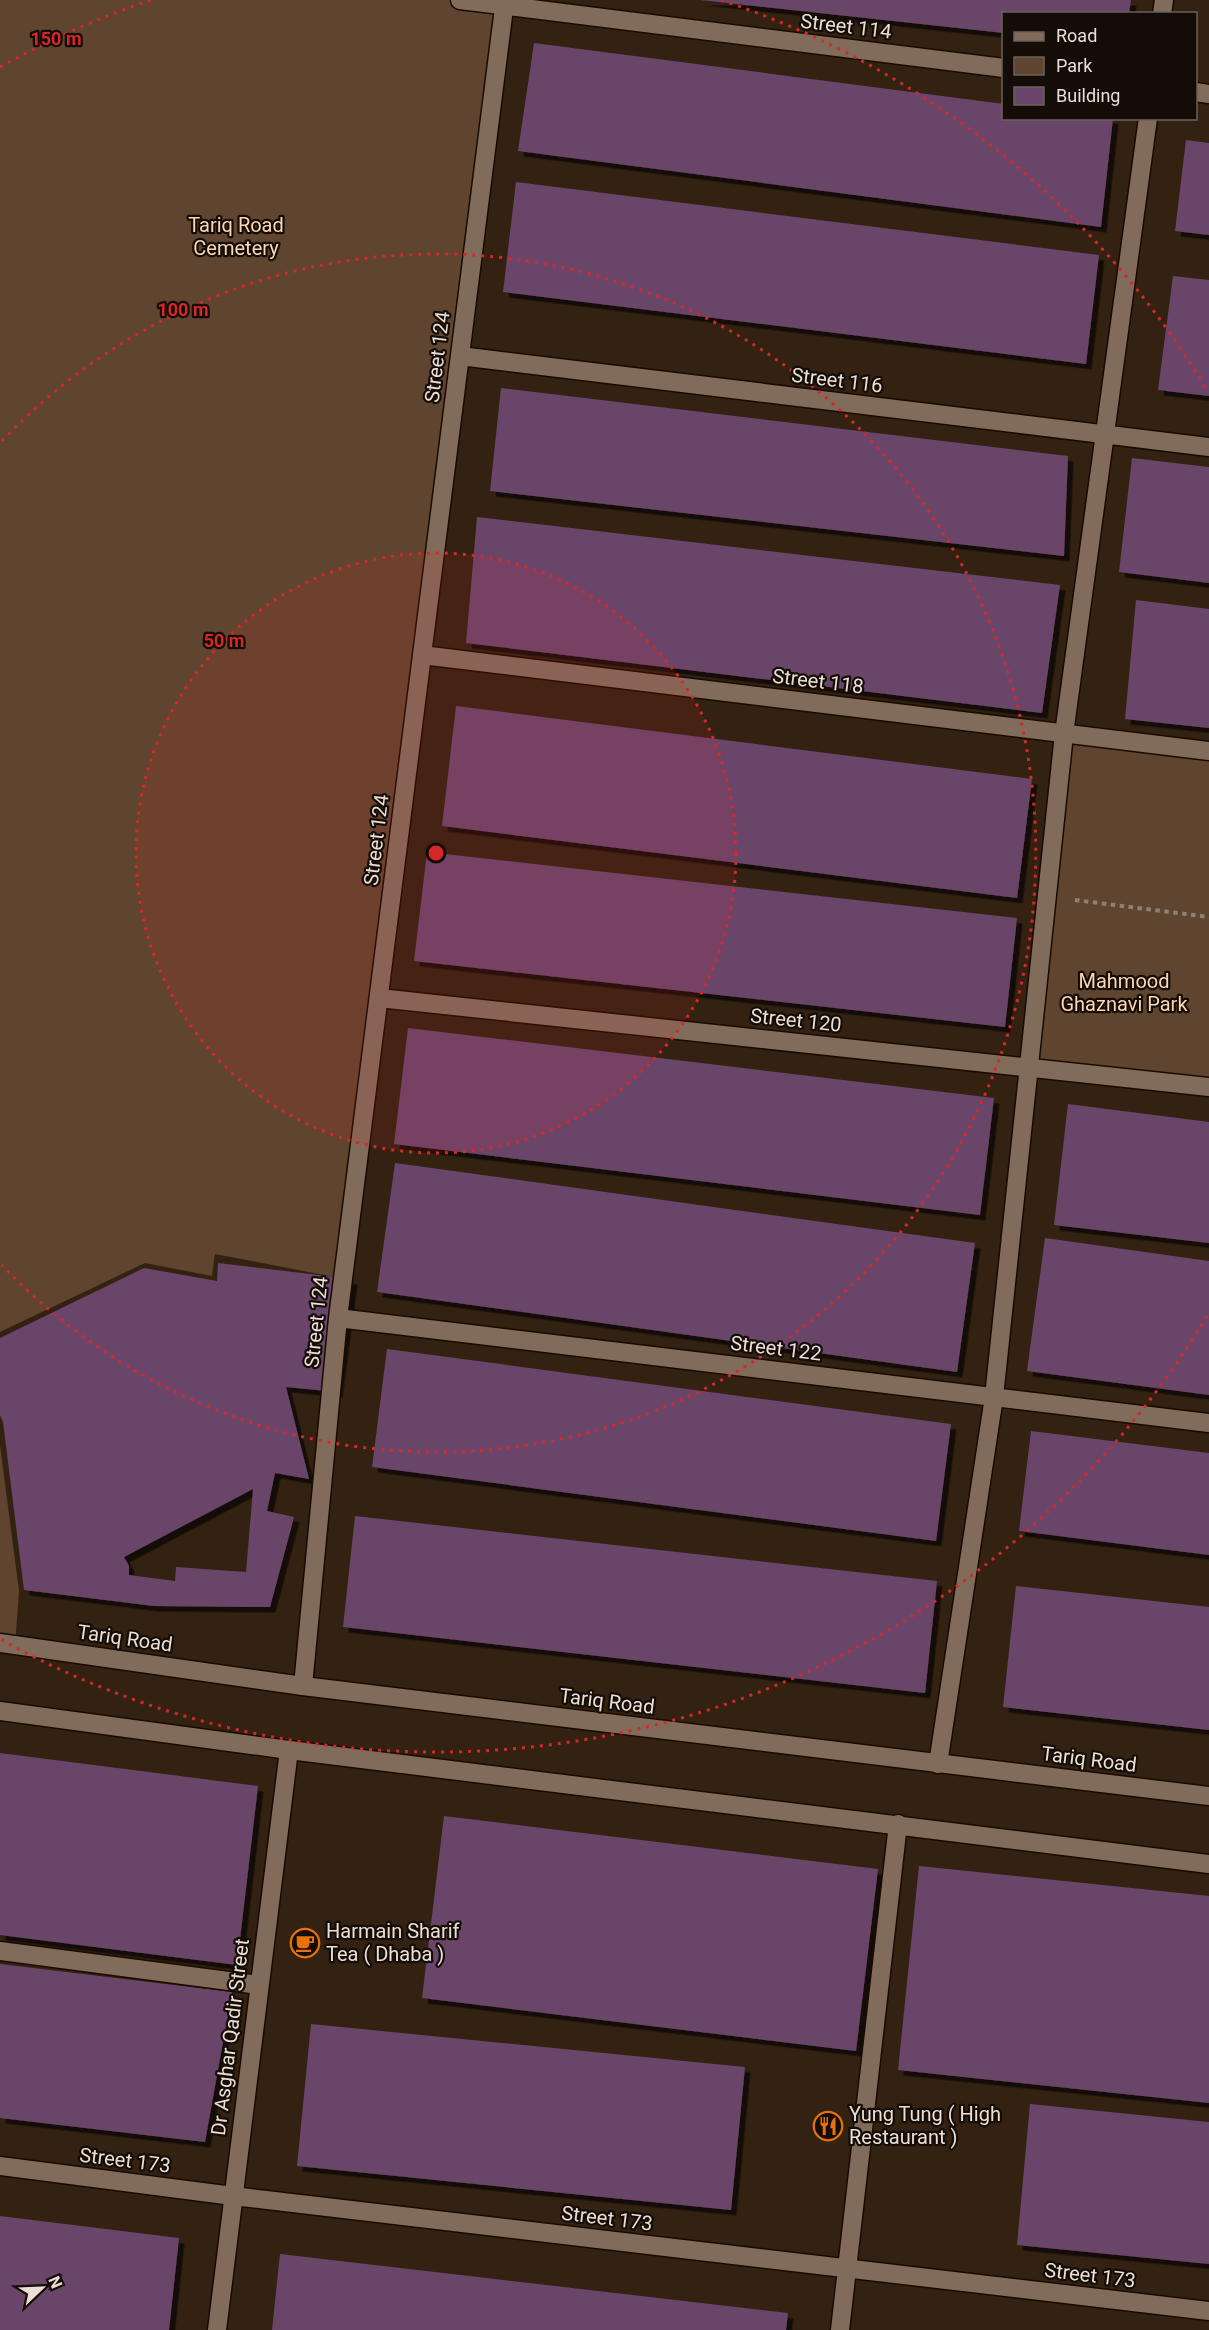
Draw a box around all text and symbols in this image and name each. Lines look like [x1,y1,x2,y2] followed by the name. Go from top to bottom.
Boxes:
[799,9,893,43] street label: Street 114
[1002,12,1197,120] legend
[1056,25,1097,46] text: Road
[30,28,82,49] text: 150 m
[1056,55,1093,76] text: Park
[1056,85,1120,106] text: Building
[188,213,284,260] park label: Tariq Road Cemetery
[157,299,209,320] text: 100 m
[420,310,454,404] street label: Street 124
[790,363,884,397] street label: Street 116
[204,630,244,651] text: 50 m
[771,664,865,698] street label: Street 118
[359,793,393,887] street label: Street 124
[426,843,446,863] centre of rings
[1060,969,1188,1016] park label: Mahmood Ghaznavi Park
[749,1003,843,1037] street label: Street 120
[299,1275,333,1369] street label: Street 124
[729,1331,823,1365] street label: Street 122
[76,1619,174,1657] street label: Tariq Road
[558,1683,656,1719] street label: Tariq Road
[1040,1741,1138,1777] street label: Tariq Road
[326,1919,460,1966] place label: Harmain Sharif Tea ( Dhaba )
[289,1927,321,1959] cafe icon: Harmain Sharif Tea ( Dhaba )
[206,1937,254,2137] street label: Dr Asghar Qadir Street
[849,2102,1001,2149] place label: Yung Tung ( High Restaurant )
[812,2110,844,2142] restaurant icon: Yung Tung ( High Restaurant )
[78,2143,172,2177] street label: Street 173
[560,2201,654,2235] street label: Street 173
[12,2258,72,2318] north arrow
[1043,2258,1137,2292] street label: Street 173
[44,2273,66,2291] text: N

